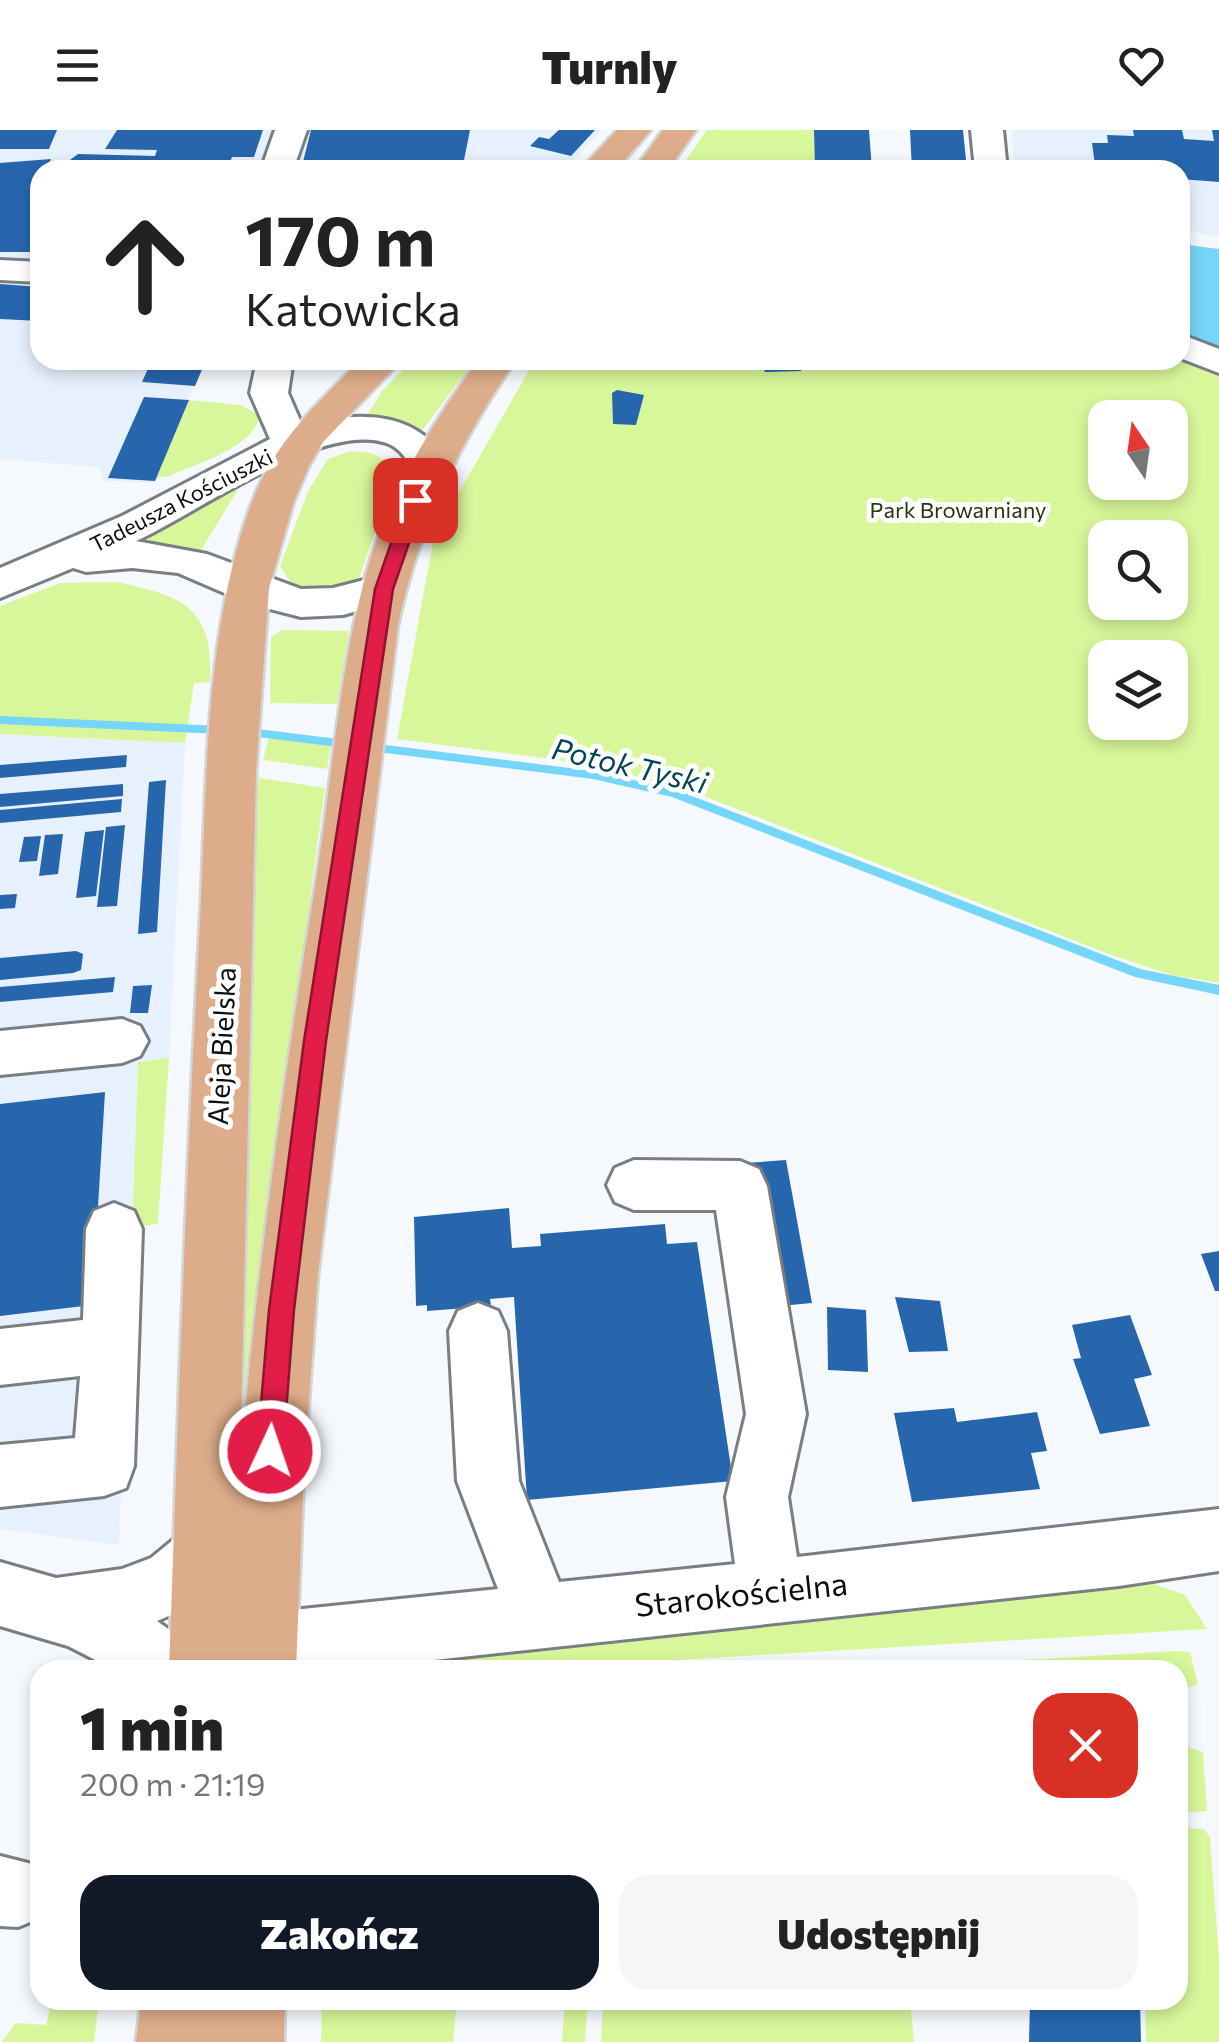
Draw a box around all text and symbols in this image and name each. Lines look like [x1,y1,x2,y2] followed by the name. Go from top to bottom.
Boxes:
[50,38,105,93] icon: menu
[541,38,678,93] text: Turnly
[1114,38,1169,93] icon: heart
[245,195,436,280] text: 170 m
[80,200,210,330] icon: ahead
[245,280,461,335] text: Katowicka
[1088,400,1188,500] north arrow
[1088,400,1188,740] map controls
[85,442,277,558] street label: Tadeusza Kościuszki
[373,458,458,543] pin
[388,473,443,528] icon: arrive
[870,496,1046,523] park label: Park Browarniany
[1088,520,1188,620] button: search
[1088,640,1188,740] button: layers
[549,728,712,800] water label: Potok Tyski
[200,966,242,1126] street label: Aleja Bielska
[218,1399,322,1503] position arrow
[633,1562,849,1624] street label: Starokościelna
[80,1689,224,1762] text: 1 min
[1033,1693,1138,1798] button: close
[80,1763,265,1803] text: 200 m · 21:19
[80,1875,599,1990] button: Zakończ
[619,1875,1138,1990] button: Udostępnij

